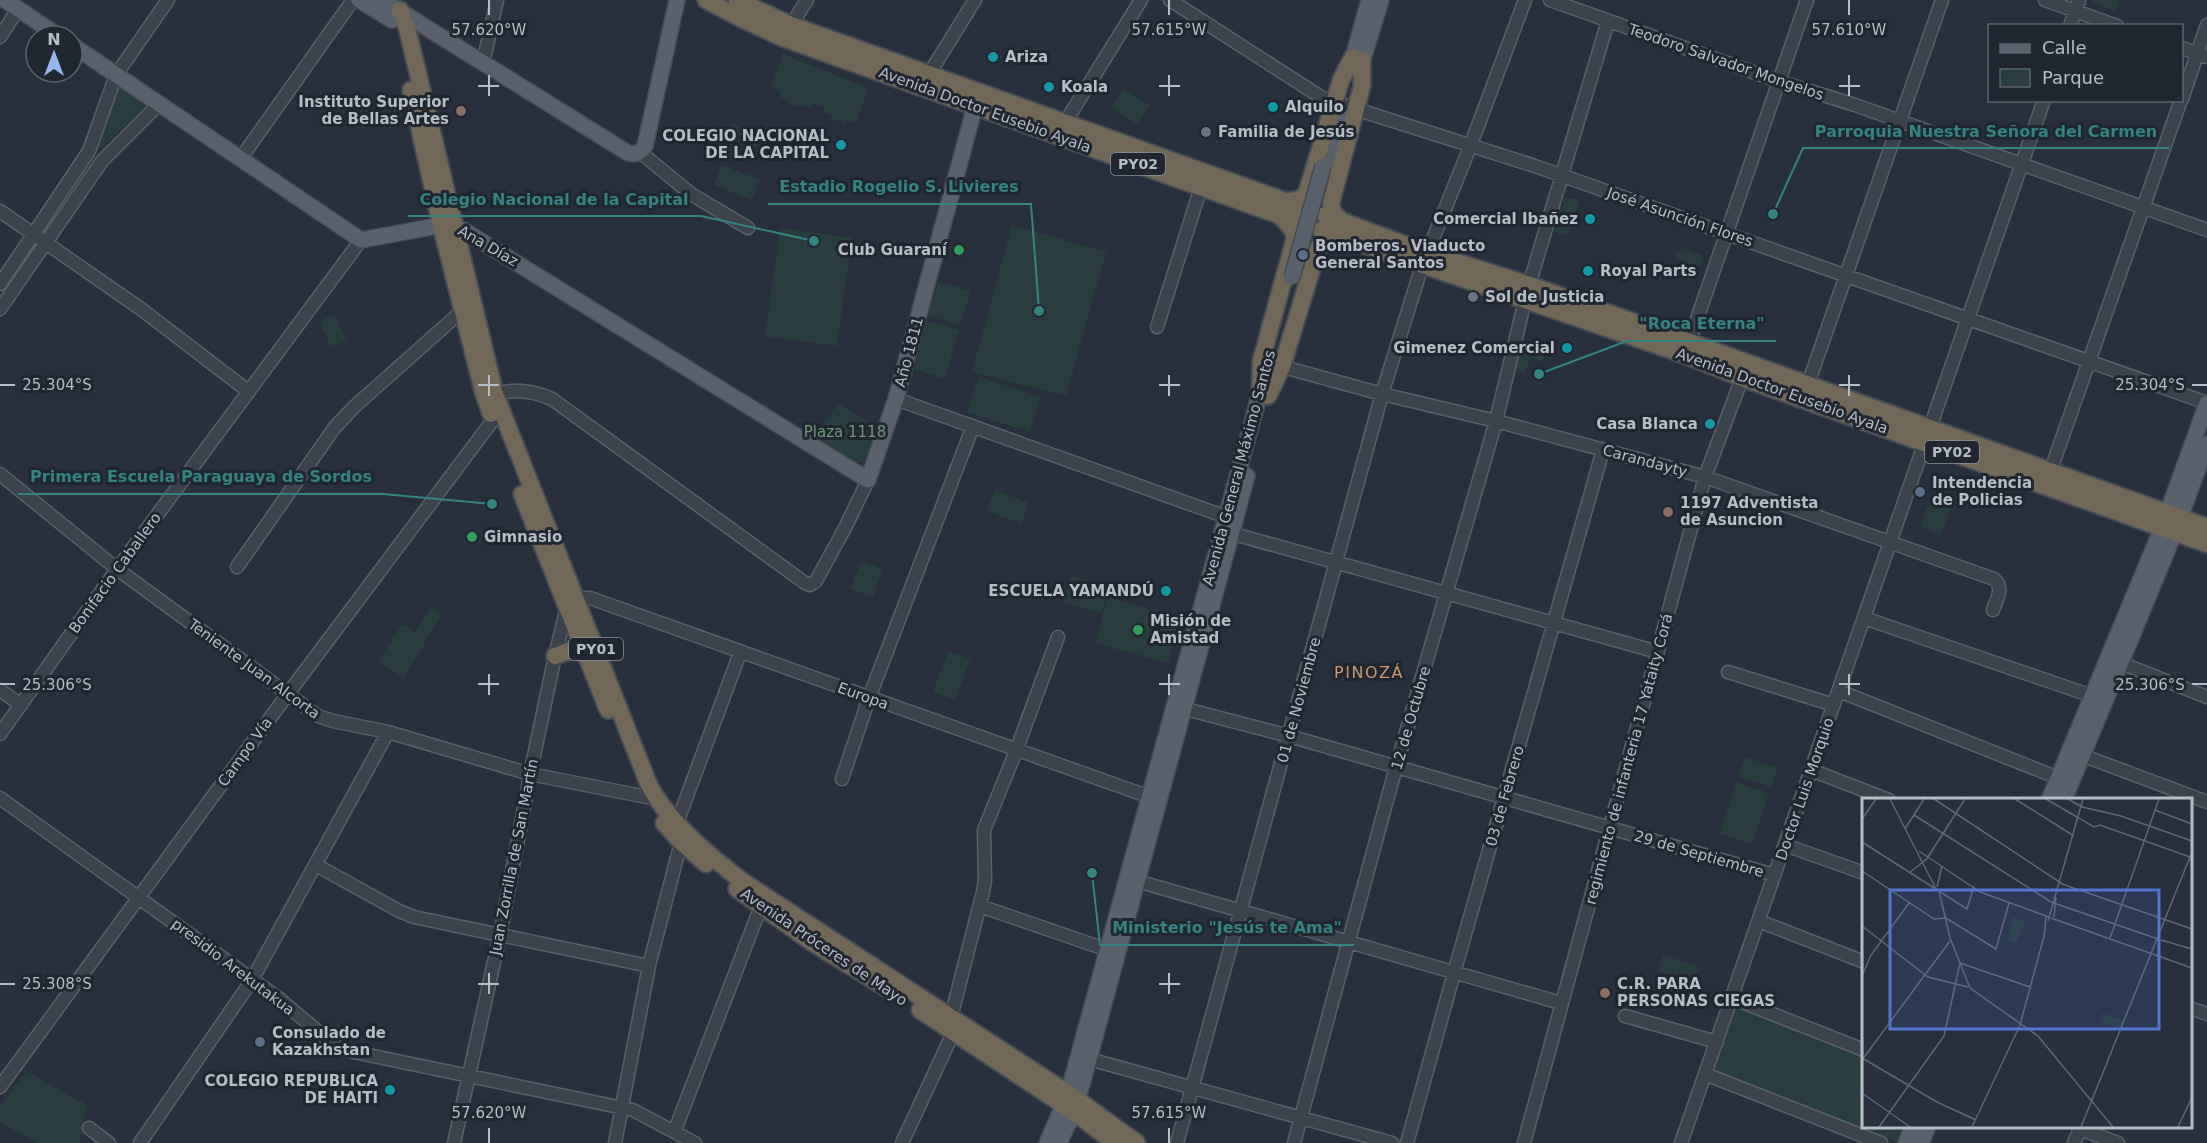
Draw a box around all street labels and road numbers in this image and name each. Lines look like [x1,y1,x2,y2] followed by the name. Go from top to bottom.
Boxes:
[1625,20,1826,104] street label: Teodoro Salvador Mongelos
[877,63,1093,157] street label: Avenida Doctor Eusebio Ayala
[1111,153,1165,175] road number: PY02
[1604,183,1756,251] street label: José Asunción Flores
[455,222,521,270] street label: Ana Díaz
[891,315,927,389] street label: Año 1811
[1674,344,1890,438] street label: Avenida Doctor Eusebio Ayala
[1199,348,1279,588] street label: Avenida General Máximo Santos
[1601,441,1689,481] street label: Carandayty
[1925,441,1979,463] road number: PY02
[65,509,165,637] street label: Bonifacio Caballero
[1581,611,1677,907] street label: regimiento de infanteria 17 Yataity Corá
[184,615,323,723] street label: Teniente Juan Alcorta
[1274,635,1324,765] street label: 01 de Noviembre
[569,638,623,660] road number: PY01
[1388,664,1434,772] street label: 12 de Octubre
[835,679,891,713] street label: Europa
[214,714,276,790] street label: Campo Vía
[1772,715,1838,863] street label: Doctor Luis Morquio
[1482,744,1528,848] street label: 03 de Febrero
[486,757,542,958] street label: Juan Zorrilla de San Martín
[1632,827,1766,881] street label: 29 de Septiembre
[737,884,911,1010] street label: Avenida Próceres de Mayo
[168,915,298,1019] street label: presidio Arekutakua

